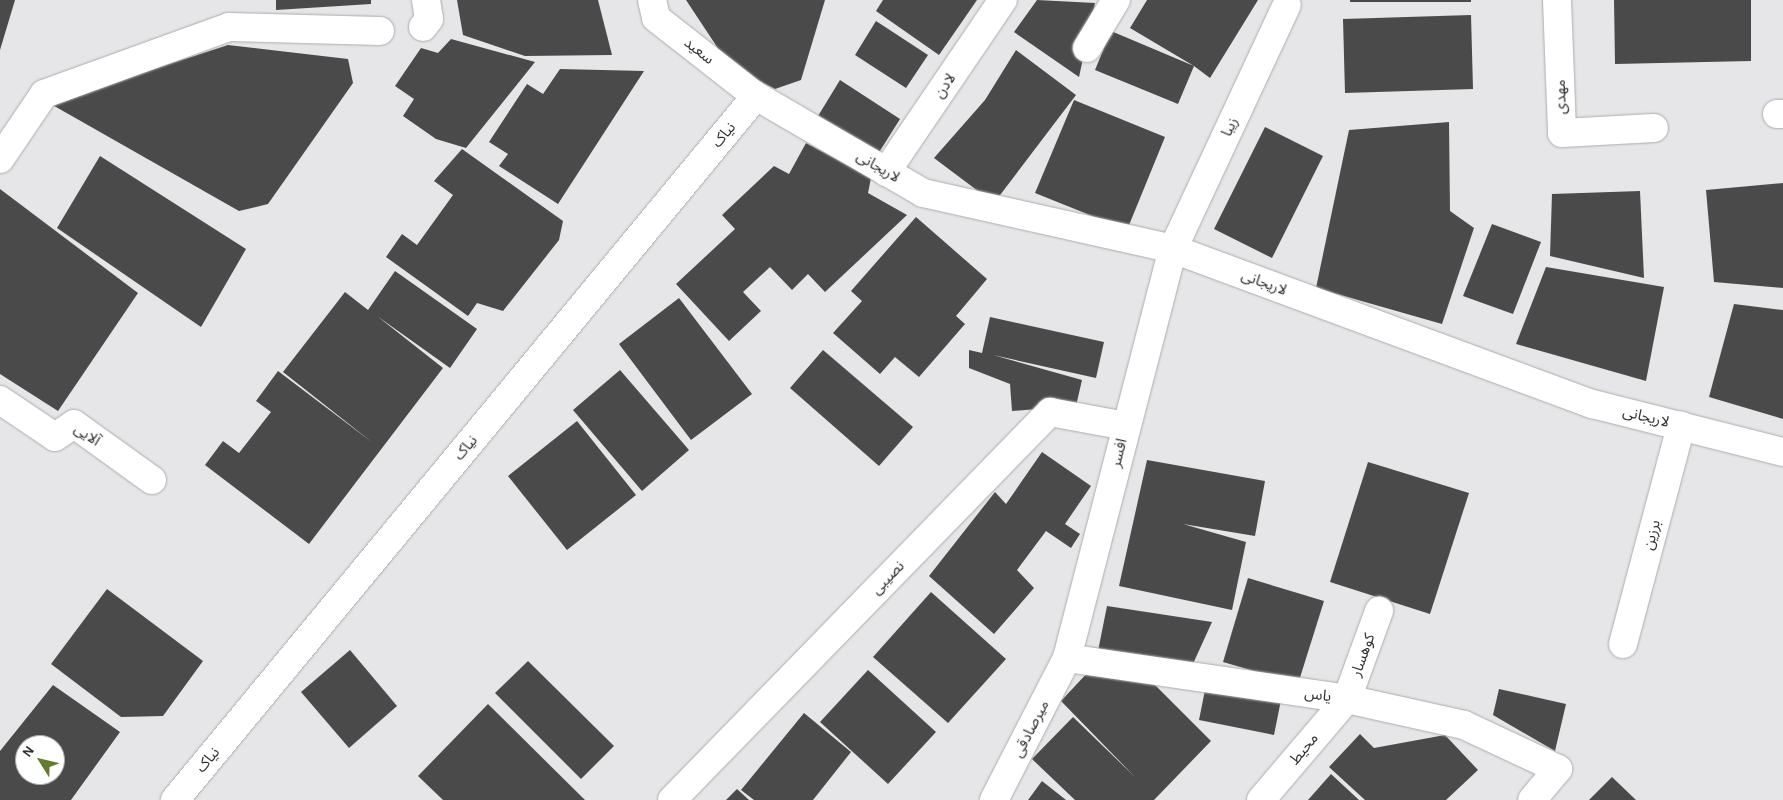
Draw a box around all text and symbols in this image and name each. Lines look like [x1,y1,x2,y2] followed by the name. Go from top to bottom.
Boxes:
[680,34,718,68] street label: سعید
[930,70,960,102] street label: لادن
[1551,79,1571,115] street label: مهدی
[1218,115,1242,139] street label: زیبا
[708,119,740,151] street label: نیاک
[853,147,903,187] street label: لاریجانی
[1239,266,1289,300] street label: لاریجانی
[1621,403,1671,431] street label: لاریجانی
[70,420,104,450] street label: آلایی
[450,432,482,464] street label: نیاک
[1107,437,1131,469] street label: افسر
[1639,518,1665,552] street label: برزین
[868,557,908,599] street label: نصیبی
[1347,631,1379,679] street label: کوهسار
[1303,684,1333,706] street label: یاس
[1009,697,1053,761] street label: میرصادقی
[1286,730,1322,768] street label: محیط
[15,735,65,785] north arrow
[20,744,37,760] text: N
[192,744,224,776] street label: نیاک

